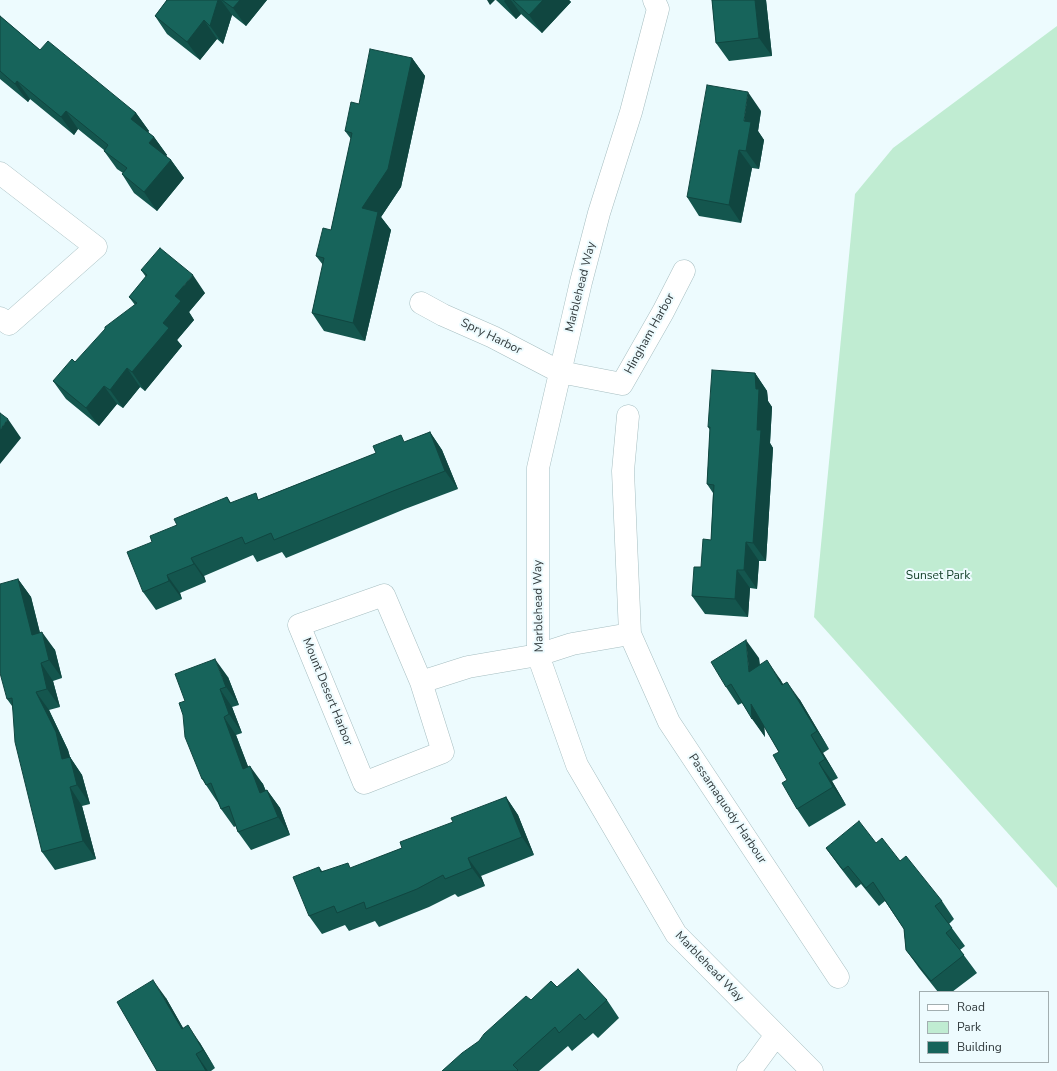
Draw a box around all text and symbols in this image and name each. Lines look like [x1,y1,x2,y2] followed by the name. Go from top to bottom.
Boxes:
[563,240,599,334] street label: Marblehead Way
[622,291,678,377] street label: Hingham Harbor
[458,316,524,358] street label: Spry Harbor
[531,560,547,652] street label: Marblehead Way
[906,569,970,583] park label: Sunset Park
[299,636,355,748] street label: Mount Desert Harbor
[685,751,769,867] street label: Passamaquody Harbour
[672,929,746,1005] street label: Marblehead Way
[919,991,1049,1063] legend
[957,999,985,1015] text: Road
[957,1019,981,1035] text: Park
[957,1039,1002,1055] text: Building

